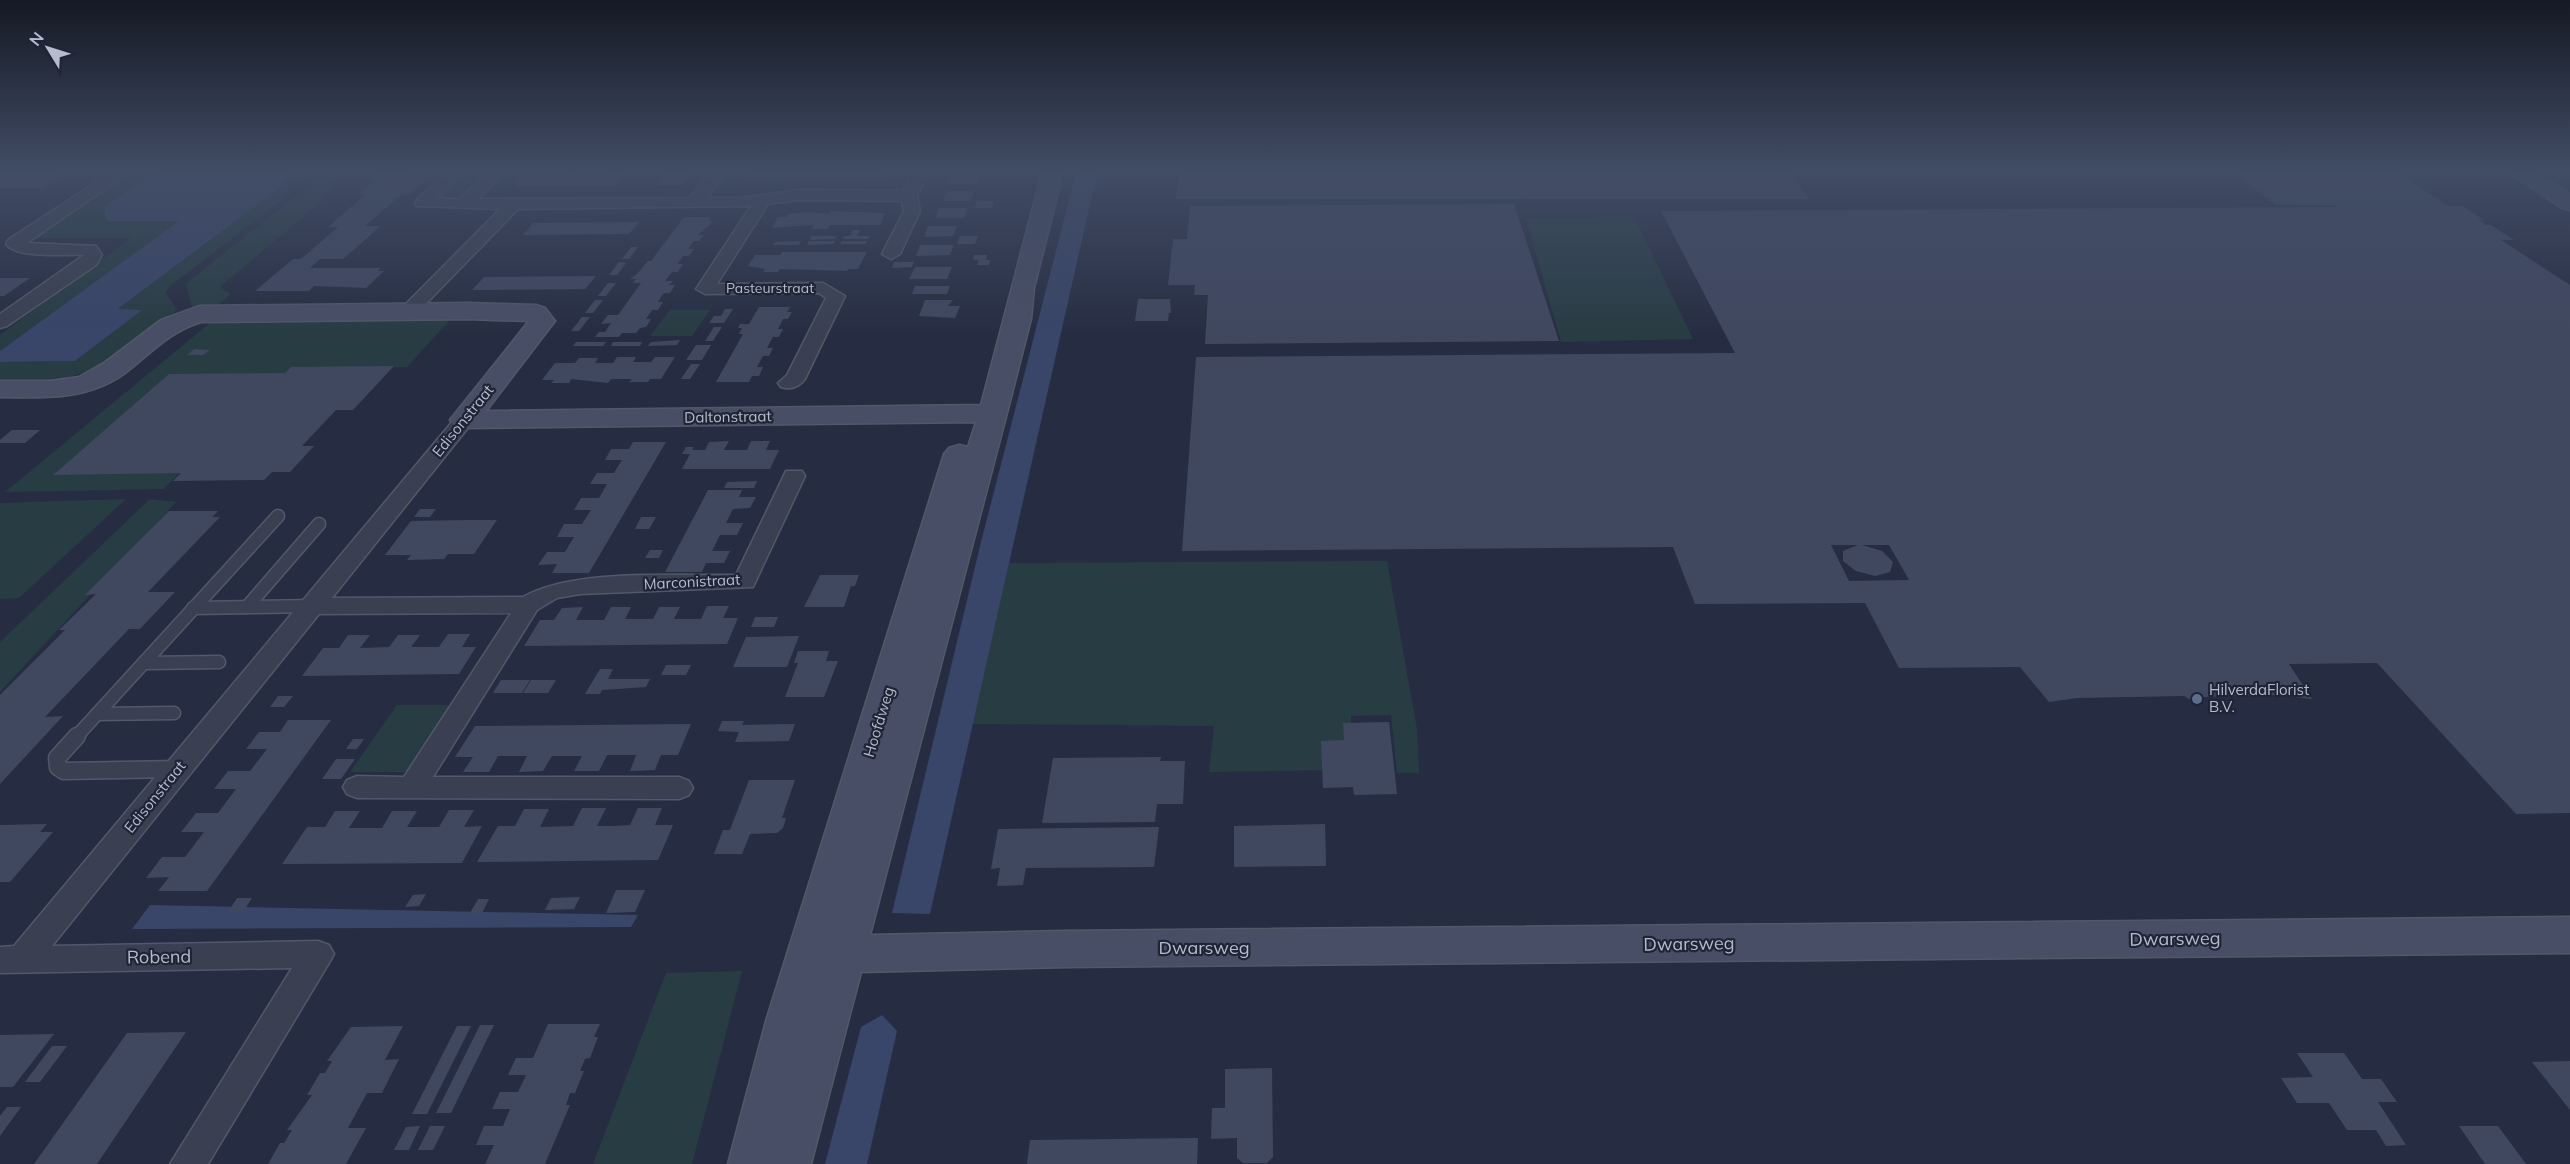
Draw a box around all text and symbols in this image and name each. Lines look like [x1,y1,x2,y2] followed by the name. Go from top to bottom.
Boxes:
[18,18,78,78] north arrow
[25,28,48,50] text: N
[726,279,814,297] street label: Pasteurstraat
[428,381,497,461] street label: Edisonstraat
[684,406,772,427] street label: Daltonstraat
[643,569,741,594] street label: Marconistraat
[2209,680,2309,716] place label: HilverdaFlorist B.V.
[859,684,898,759] street label: Hoofdweg
[2190,692,2204,706] marker: HilverdaFlorist B.V.
[120,757,189,837] street label: Edisonstraat
[2129,926,2221,951] street label: Dwarsweg
[1643,931,1735,956] street label: Dwarsweg
[1158,936,1250,959] street label: Dwarsweg
[127,944,191,969] street label: Robend

